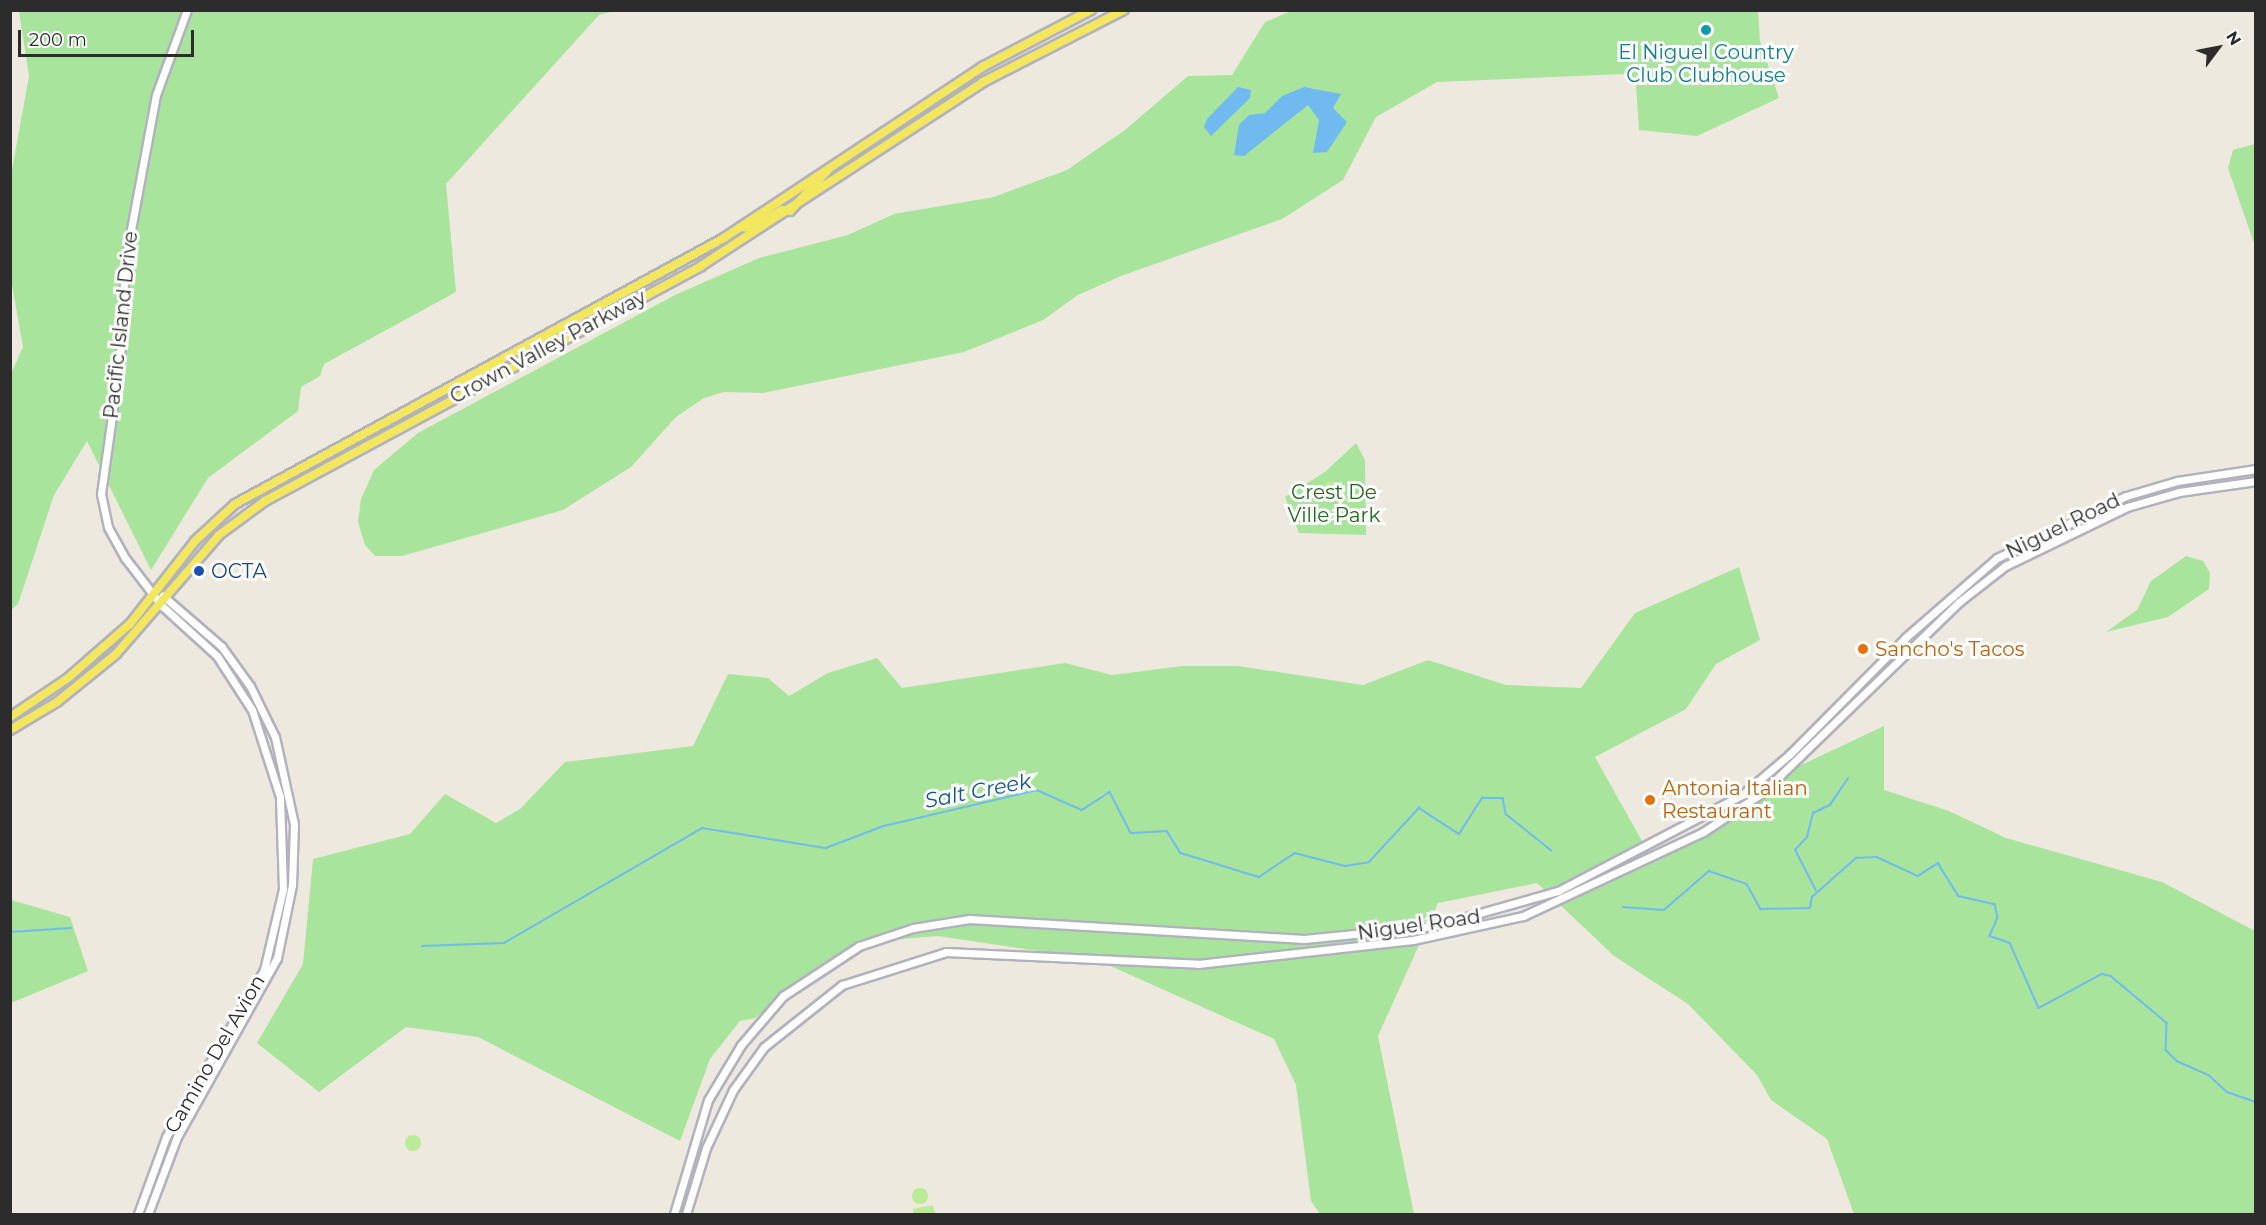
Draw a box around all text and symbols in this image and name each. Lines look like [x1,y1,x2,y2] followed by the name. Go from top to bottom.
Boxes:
[21,18,196,56] scale bar
[2188,18,2248,78] north arrow
[1699,23,1713,37] marker: El Niguel Country Club Clubhouse
[2222,28,2245,49] text: N
[29,29,87,51] text: 200 m
[1618,40,1794,87] place label: El Niguel Country Club Clubhouse
[99,230,143,420] street label: Pacific Island Drive
[446,285,650,409] street label: Crown Valley Parkway
[1288,480,1380,527] park label: Crest De Ville Park
[2002,488,2124,564] street label: Niguel Road
[211,559,267,583] place label: OCTA
[192,564,206,578] marker: OCTA
[1875,637,2025,661] place label: Sancho's Tacos
[1856,642,1870,656] marker: Sancho's Tacos
[923,768,1033,814] water label: Salt Creek
[1662,777,1808,824] place label: Antonia Italian Restaurant
[1643,793,1657,807] marker: Antonia Italian Restaurant
[1356,905,1482,945] street label: Niguel Road
[160,970,270,1138] street label: Camino Del Avion

